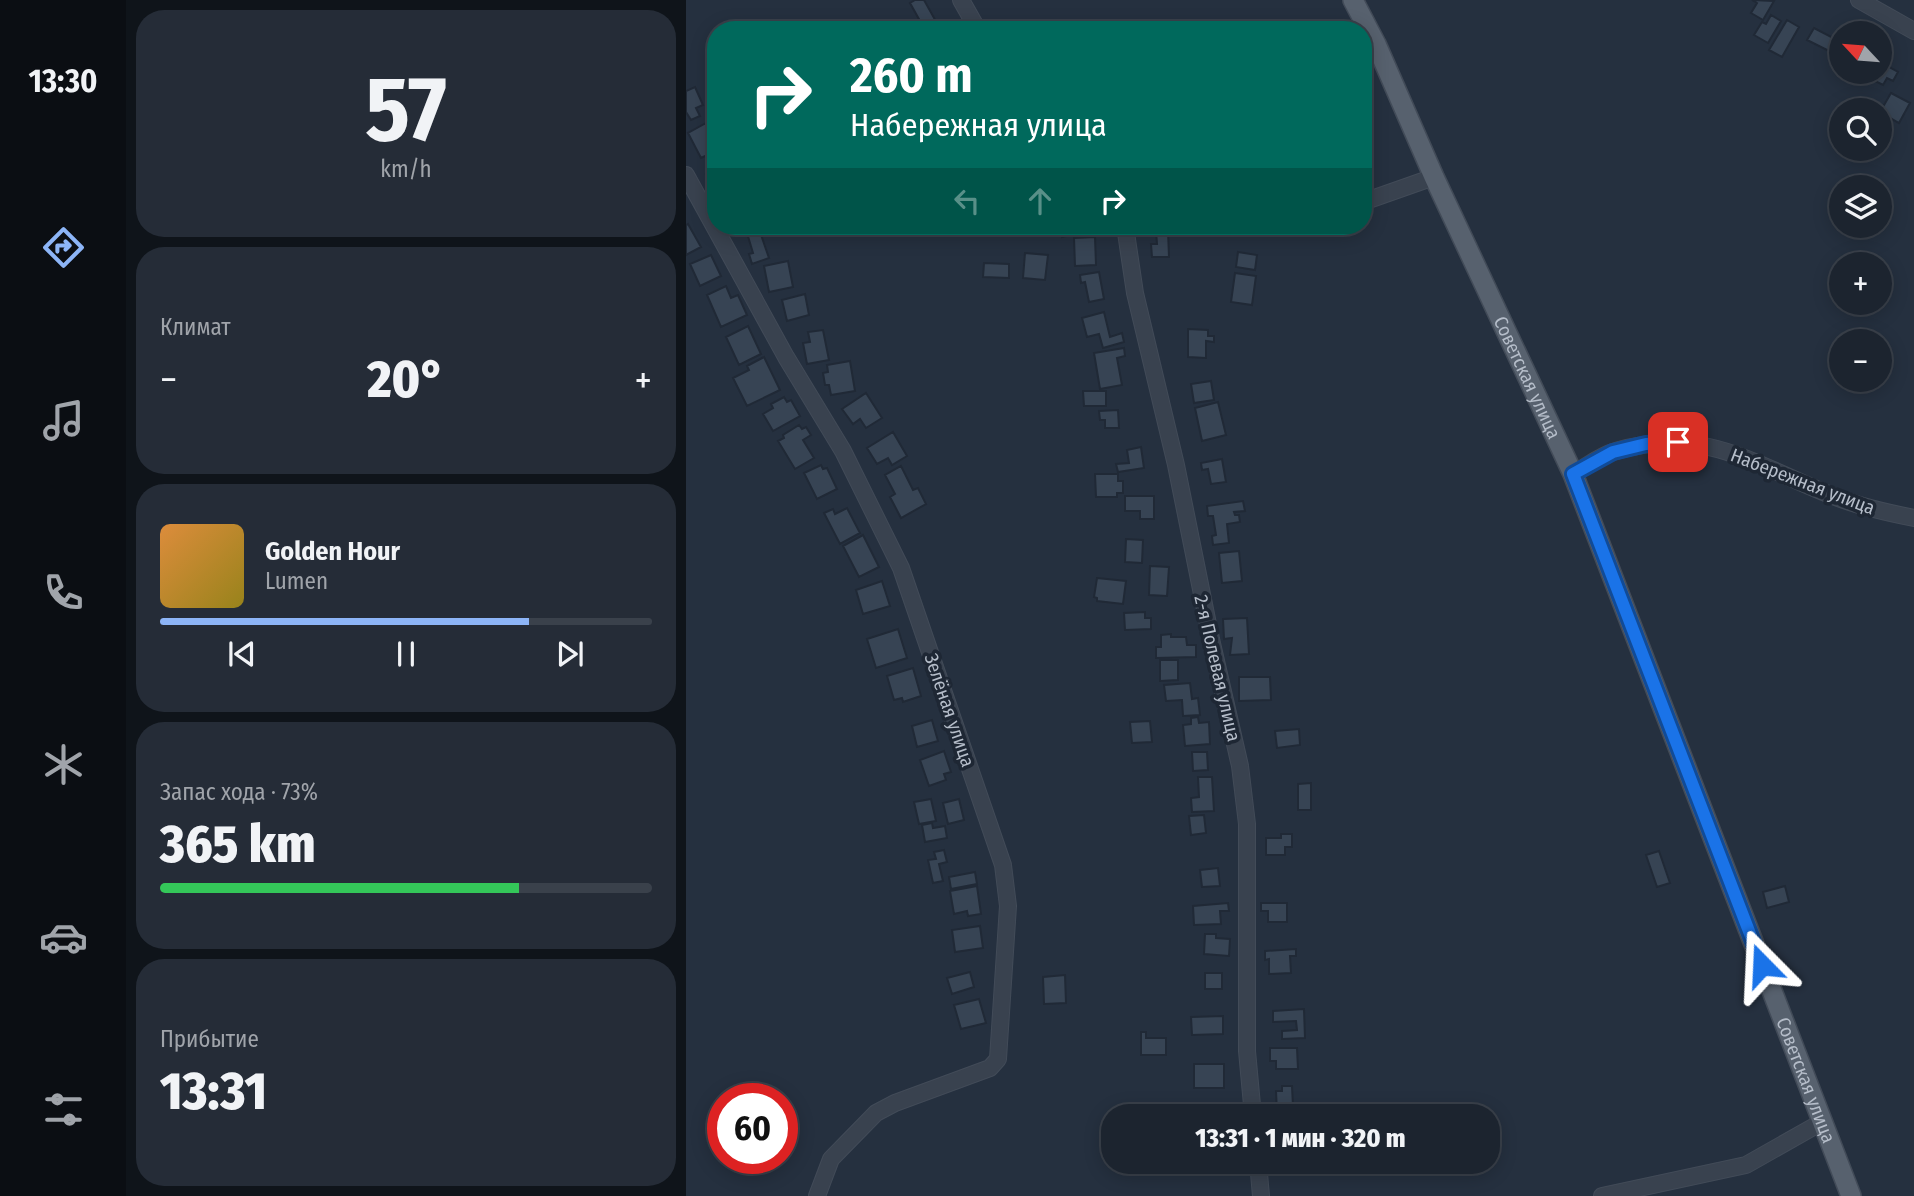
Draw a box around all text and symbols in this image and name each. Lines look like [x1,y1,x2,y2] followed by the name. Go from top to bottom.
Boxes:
[1829,21,1892,84] north arrow
[1829,21,1892,392] map controls
[850,46,973,105] text: 260 m
[735,49,826,140] icon: right
[365,55,447,164] text: 57
[28,62,98,100] text: 13:30
[1829,98,1892,161] button: search
[850,106,1107,144] text: Набережная улица
[380,155,432,183] text: km/h
[1829,175,1892,238] button: layers
[948,182,986,220] icon: left
[1021,182,1059,220] icon: ahead
[1094,182,1132,220] icon: right
[39,223,88,272] icon: directions
[1829,252,1892,315] button: +
[160,313,231,341] text: Климат
[1489,313,1566,443] street label: Советская улица
[1829,329,1892,392] button: −
[367,348,445,411] text: 20°
[160,357,177,403] text: −
[635,357,652,403] text: +
[39,396,88,445] icon: music
[1648,412,1708,472] pin
[1659,423,1697,461] icon: arrive
[1728,443,1878,520] street label: Набережная улица
[265,536,400,567] text: Golden Hour
[265,567,328,595] text: Lumen
[39,568,88,617] icon: phone
[1189,593,1246,744] street label: 2-я Полевая улица
[223,635,261,673] icon: previous
[387,635,425,673] icon: pause
[551,635,589,673] icon: next
[919,650,980,770] street label: Зелёная улица
[39,740,88,789] icon: climate
[160,778,318,806] text: Запас хода · 73%
[160,813,316,876] text: 365 km
[39,913,88,962] icon: car
[1725,928,1799,1002] position arrow
[1771,1014,1840,1146] street label: Советская улица
[160,1025,259,1053] text: Прибытие
[160,1060,267,1123] text: 13:31
[707,1083,798,1174] speed limit sign: 60
[39,1085,88,1134] icon: filters
[1195,1123,1406,1154] text: 13:31 · 1 мин · 320 m

